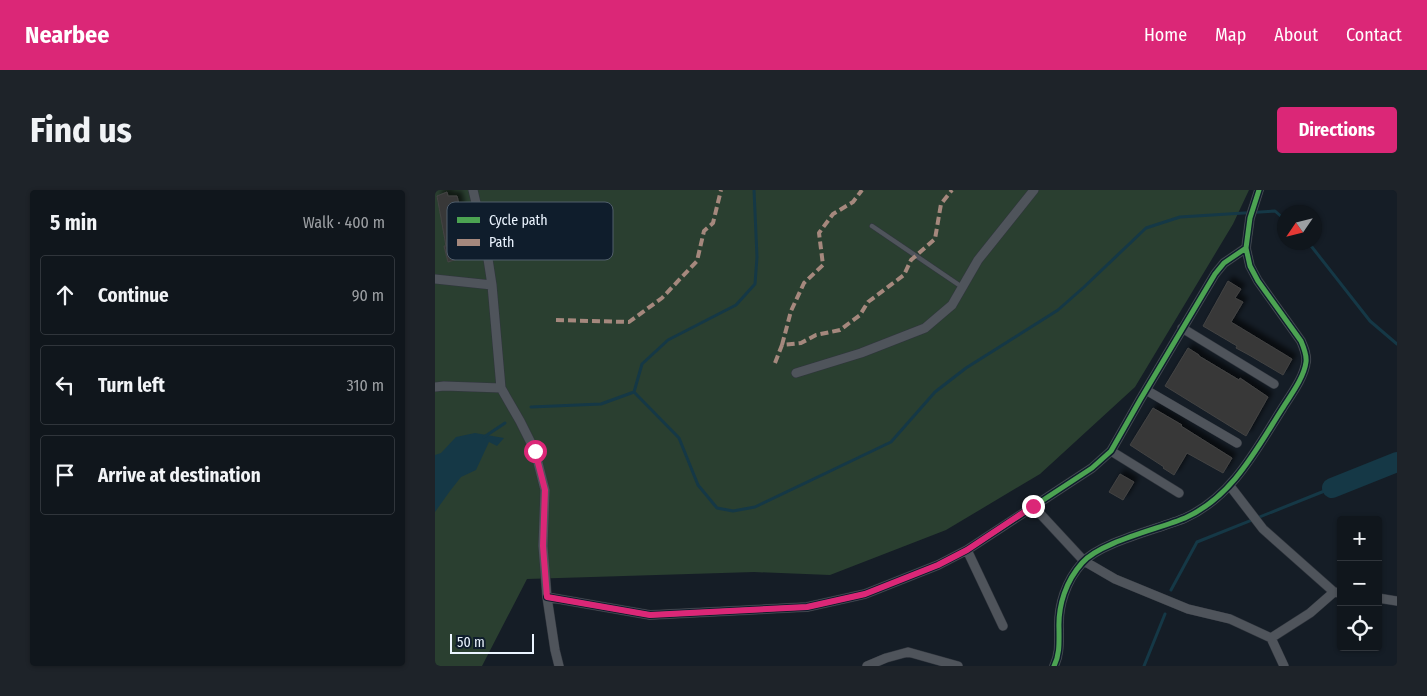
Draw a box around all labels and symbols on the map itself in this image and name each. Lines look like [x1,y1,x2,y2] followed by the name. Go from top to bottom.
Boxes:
[447,202,613,260] legend
[1277,205,1322,250] north arrow
[489,212,548,229] text: Cycle path
[489,234,514,251] text: Path
[524,440,547,463] route start
[1022,495,1045,518] route end
[450,631,534,654] scale bar

